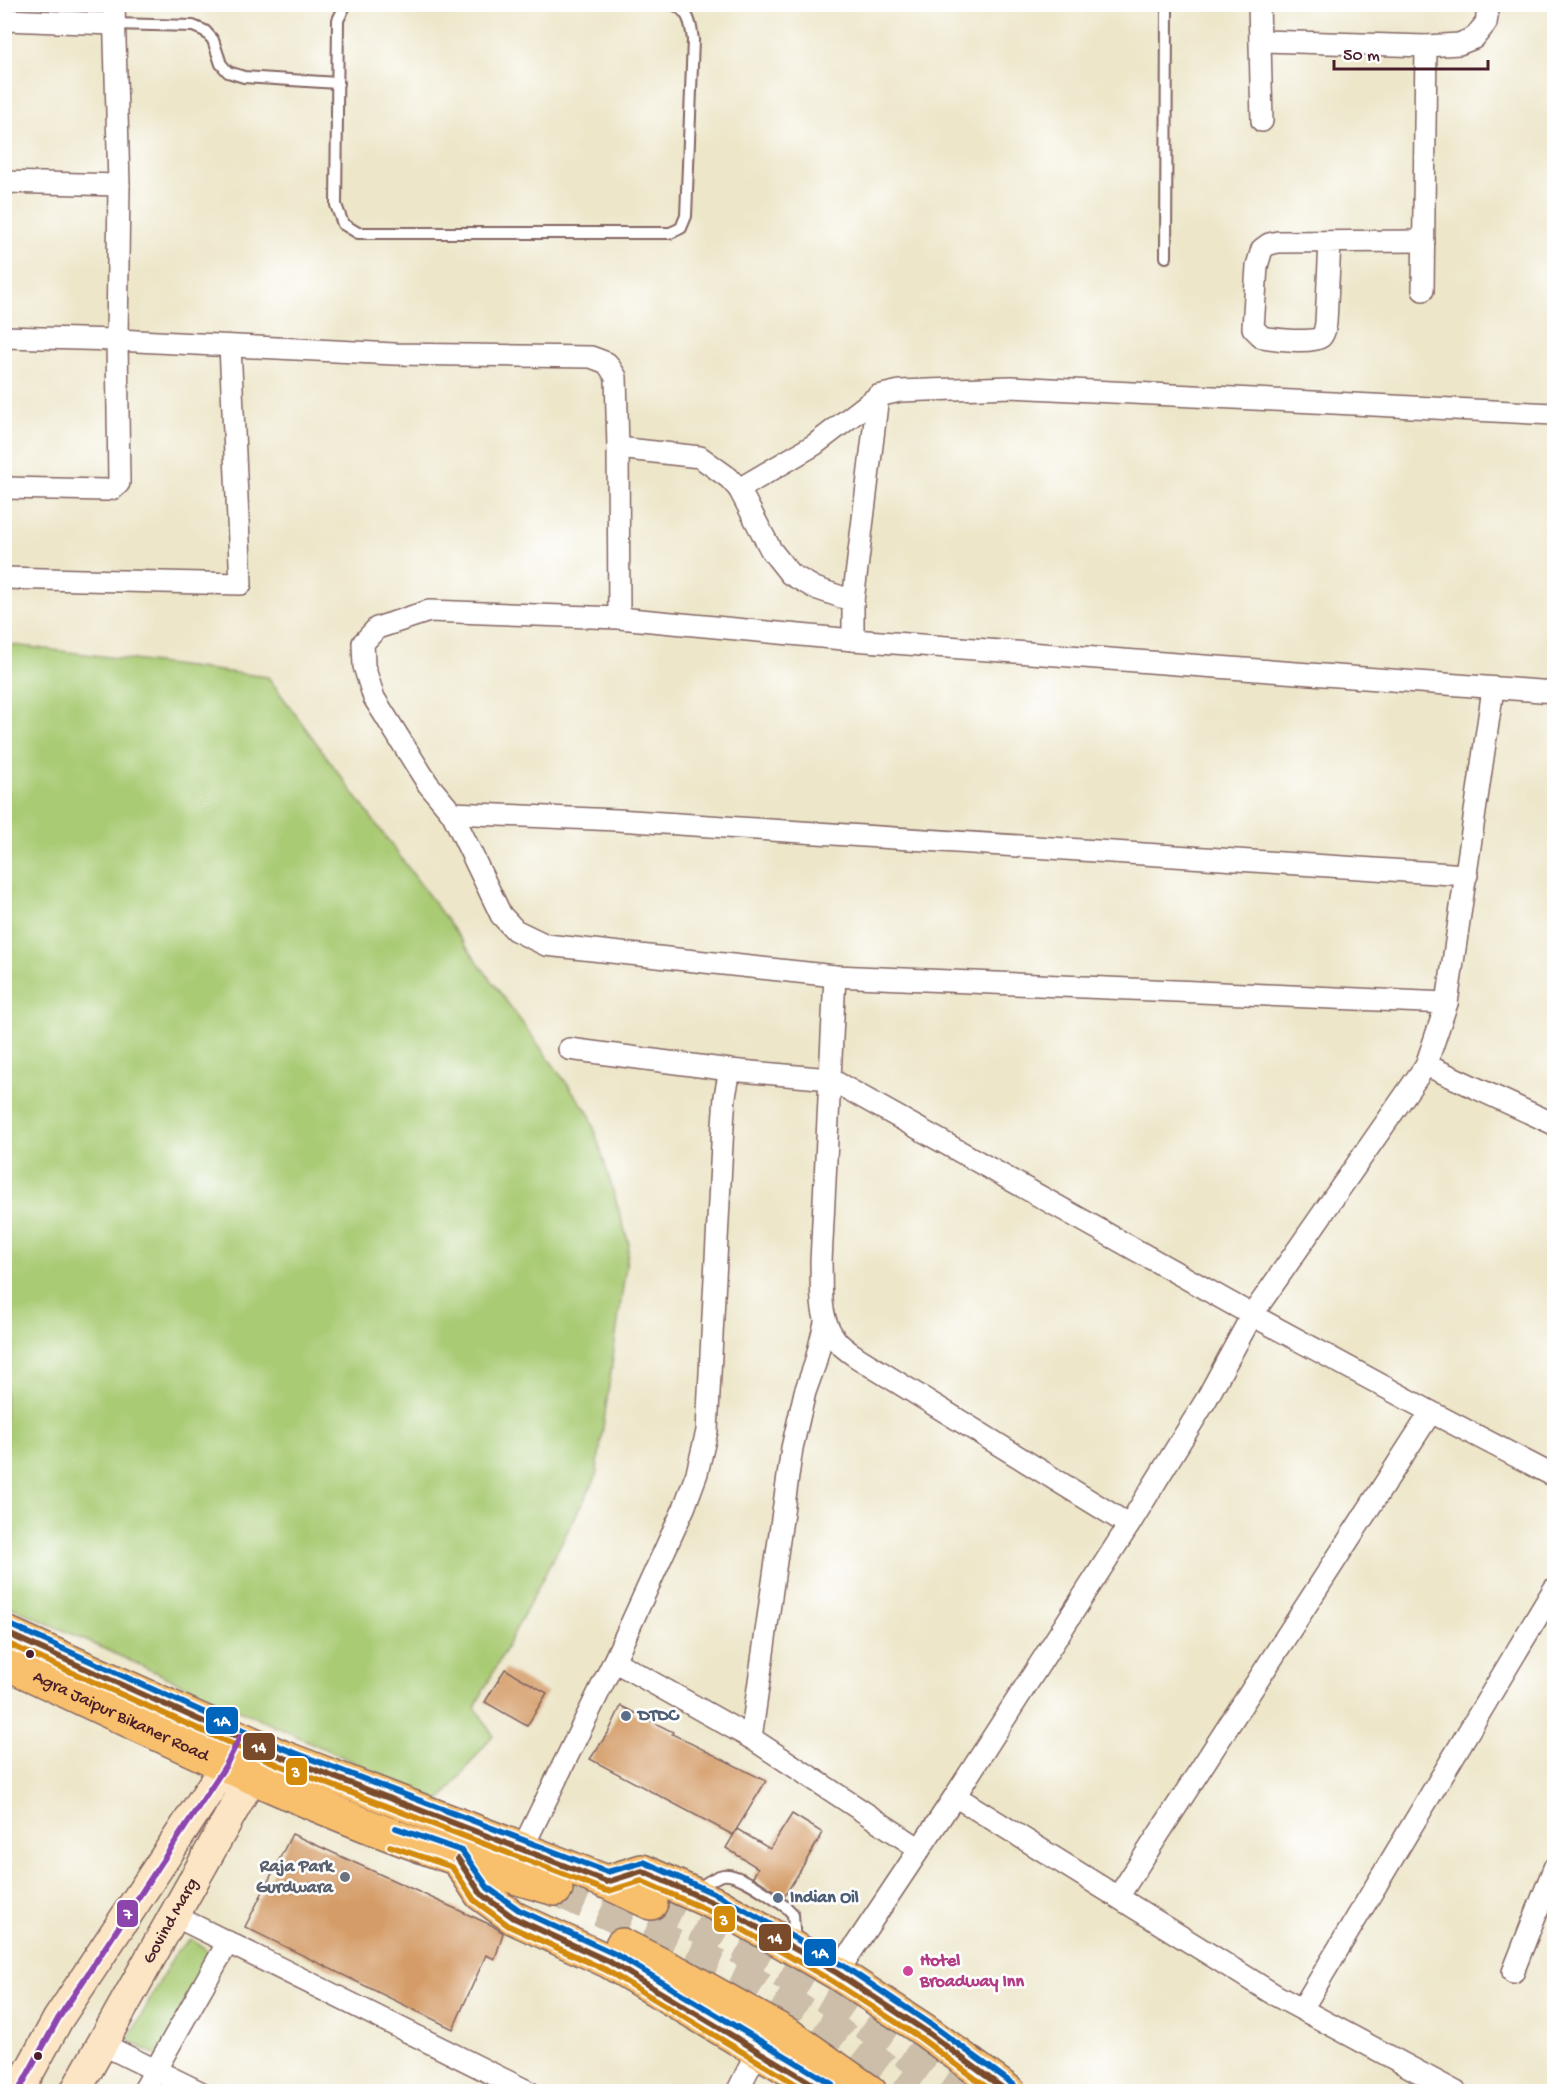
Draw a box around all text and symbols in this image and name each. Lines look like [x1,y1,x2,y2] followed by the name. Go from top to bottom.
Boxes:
[1334,33,1488,71] scale bar
[1343,46,1380,67] text: 50 m
[24,1648,36,1660] unlabelled marker
[30,1666,213,1767] street label: Agra Jaipur Bikaner Road
[205,1706,239,1735] line badge: 1A
[636,1706,680,1727] place label: DTDC
[619,1709,633,1723] marker: DTDC
[213,1714,232,1733] text: 1A
[242,1732,276,1761] line badge: 14
[251,1740,266,1759] text: 14
[285,1757,308,1786] line badge: 3
[291,1765,300,1784] text: 3
[256,1857,335,1899] place label: Raja Park Gurdwara
[338,1870,352,1884] marker: Raja Park Gurdwara
[138,1874,203,1968] street label: Govind Marg
[790,1888,859,1909] place label: Indian Oil
[771,1891,785,1905] marker: Indian Oil
[116,1899,139,1928] line badge: 7
[713,1905,736,1933] line badge: 3
[123,1907,133,1926] text: 7
[719,1913,728,1932] text: 3
[758,1923,792,1952] line badge: 14
[767,1931,782,1950] text: 14
[803,1938,837,1967] line badge: 1A
[811,1946,830,1965] text: 1A
[919,1951,1024,1993] place label: Hotel Broadway Inn
[901,1964,915,1978] marker: Hotel Broadway Inn
[32,2050,44,2062] unlabelled marker

